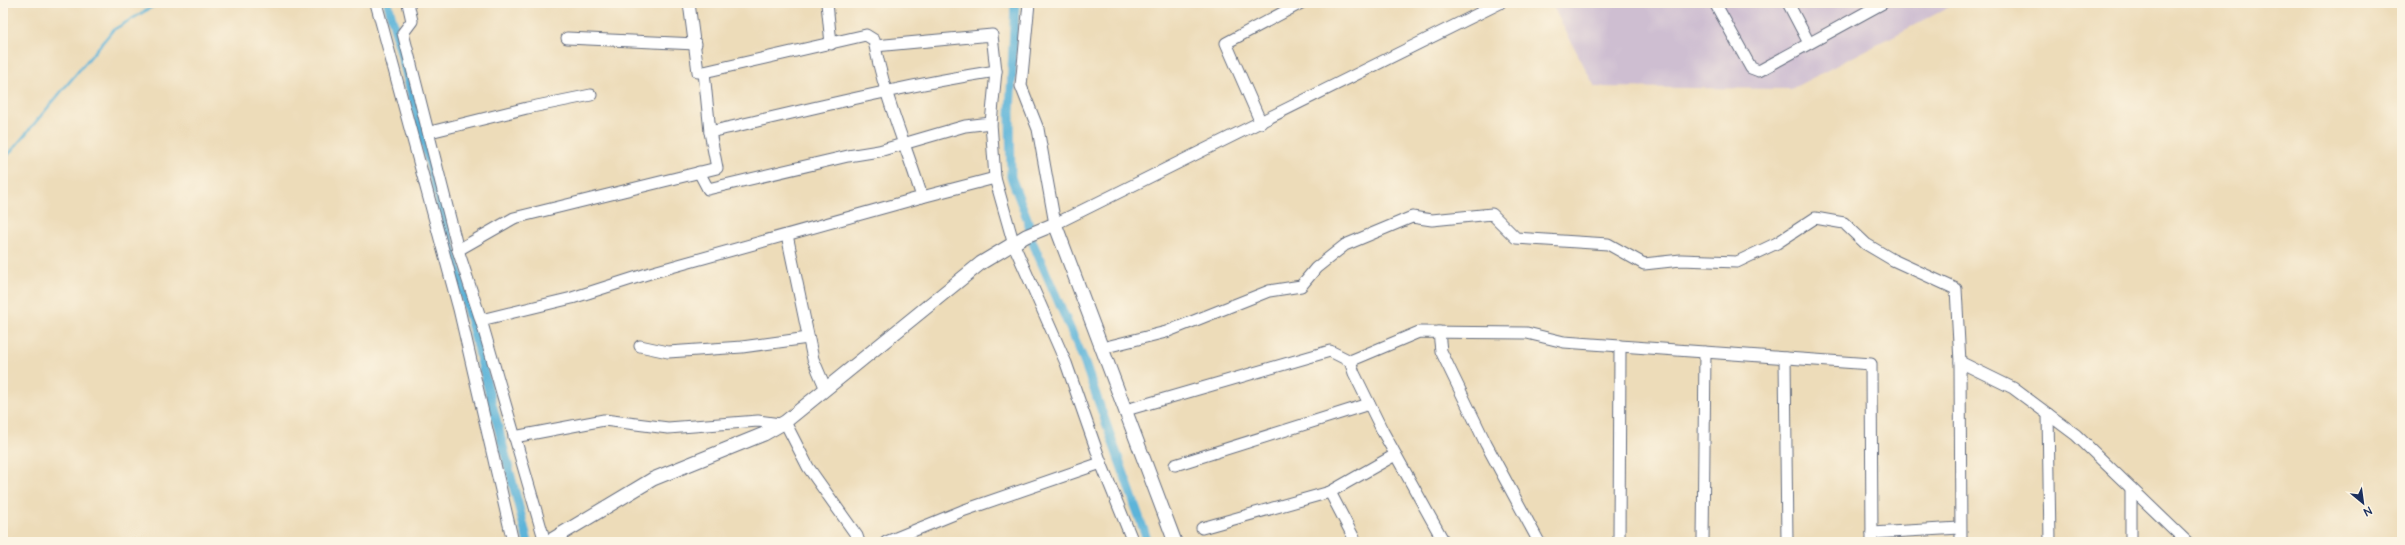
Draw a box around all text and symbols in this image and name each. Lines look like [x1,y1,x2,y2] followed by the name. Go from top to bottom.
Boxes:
[2343,483,2383,523] north arrow
[2361,503,2374,520] text: N

